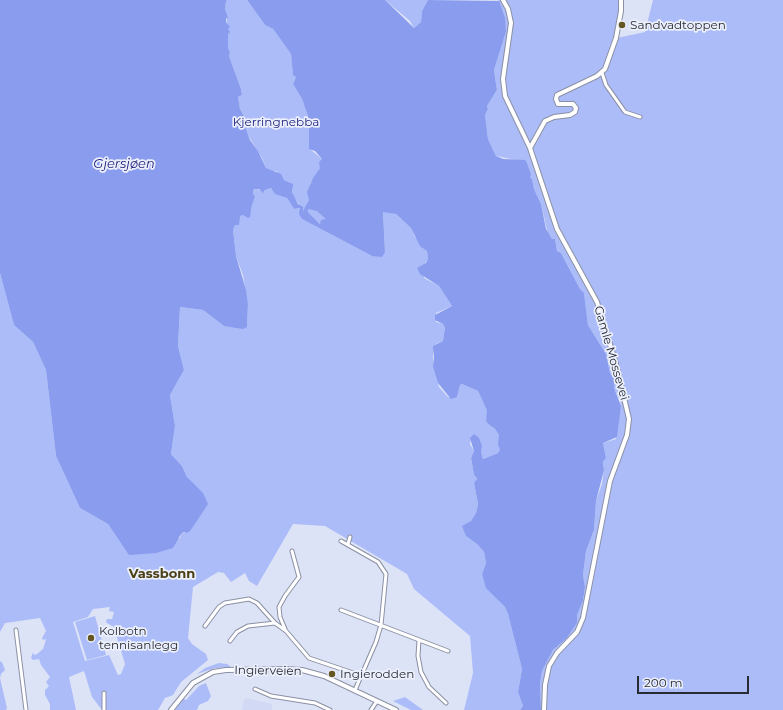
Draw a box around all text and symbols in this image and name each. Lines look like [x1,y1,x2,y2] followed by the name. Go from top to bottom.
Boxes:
[630,18,726,32] place label: Sandvadtoppen
[617,20,627,30] marker: Sandvadtoppen
[233,115,319,129] park label: Kjerringnebba
[93,156,155,172] water label: Gjersjøen
[591,304,631,402] street label: Gamle Mossevei
[129,566,195,582] district label: Vassbonn
[99,624,178,652] place label: Kolbotn tennisanlegg
[86,633,96,643] marker: Kolbotn tennisanlegg
[234,663,302,679] street label: Ingierveien
[340,667,414,681] place label: Ingierodden
[639,668,751,694] scale bar
[327,669,337,679] marker: Ingierodden
[644,675,683,690] text: 200 m

